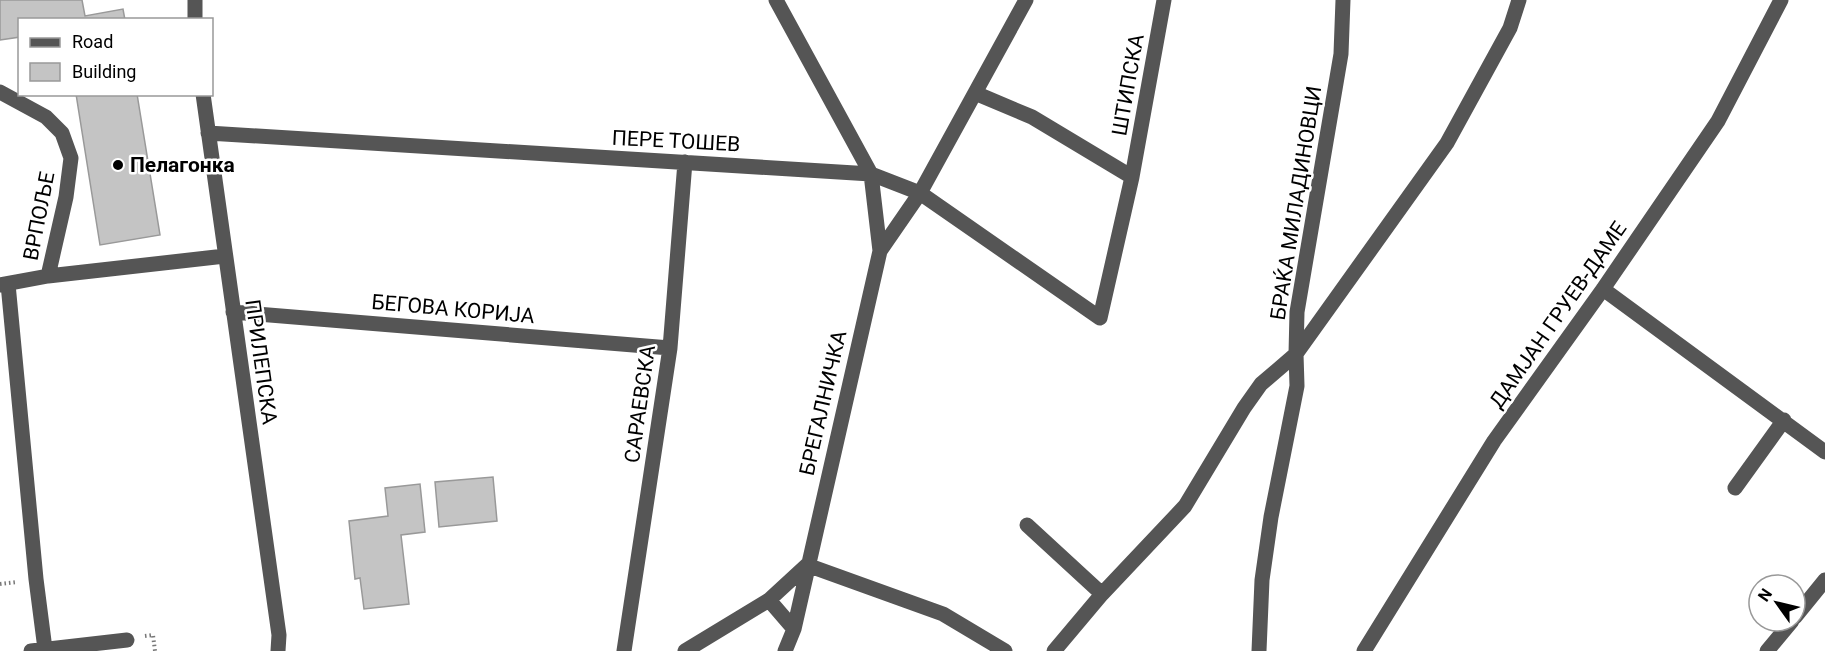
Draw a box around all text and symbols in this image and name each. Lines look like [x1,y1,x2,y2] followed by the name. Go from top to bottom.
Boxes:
[18,18,213,96] legend
[72,31,113,52] text: Road
[1107,32,1149,138] street label: ШТИПСКА
[72,61,136,82] text: Building
[1266,84,1326,322] street label: БРАЌА МИЛАДИНОВЦИ
[611,126,741,156] street label: ПЕРЕ ТОШЕВ
[130,153,235,177] place label: Пелагонка
[111,158,125,172] marker: Пелагонка
[19,170,59,262] street label: ВРПОЉЕ
[1484,217,1632,413] street label: ДАМЈАН ГРУЕВ-ДАМЕ
[370,290,536,328] street label: БЕГОВА КОРИЈА
[240,298,282,426] street label: ПРИЛЕПСКА
[795,328,851,478] street label: БРЕГАЛНИЧКА
[620,343,660,464] street label: САРАЕВСКА
[1747,573,1807,633] north arrow
[1754,585,1776,605] text: N

